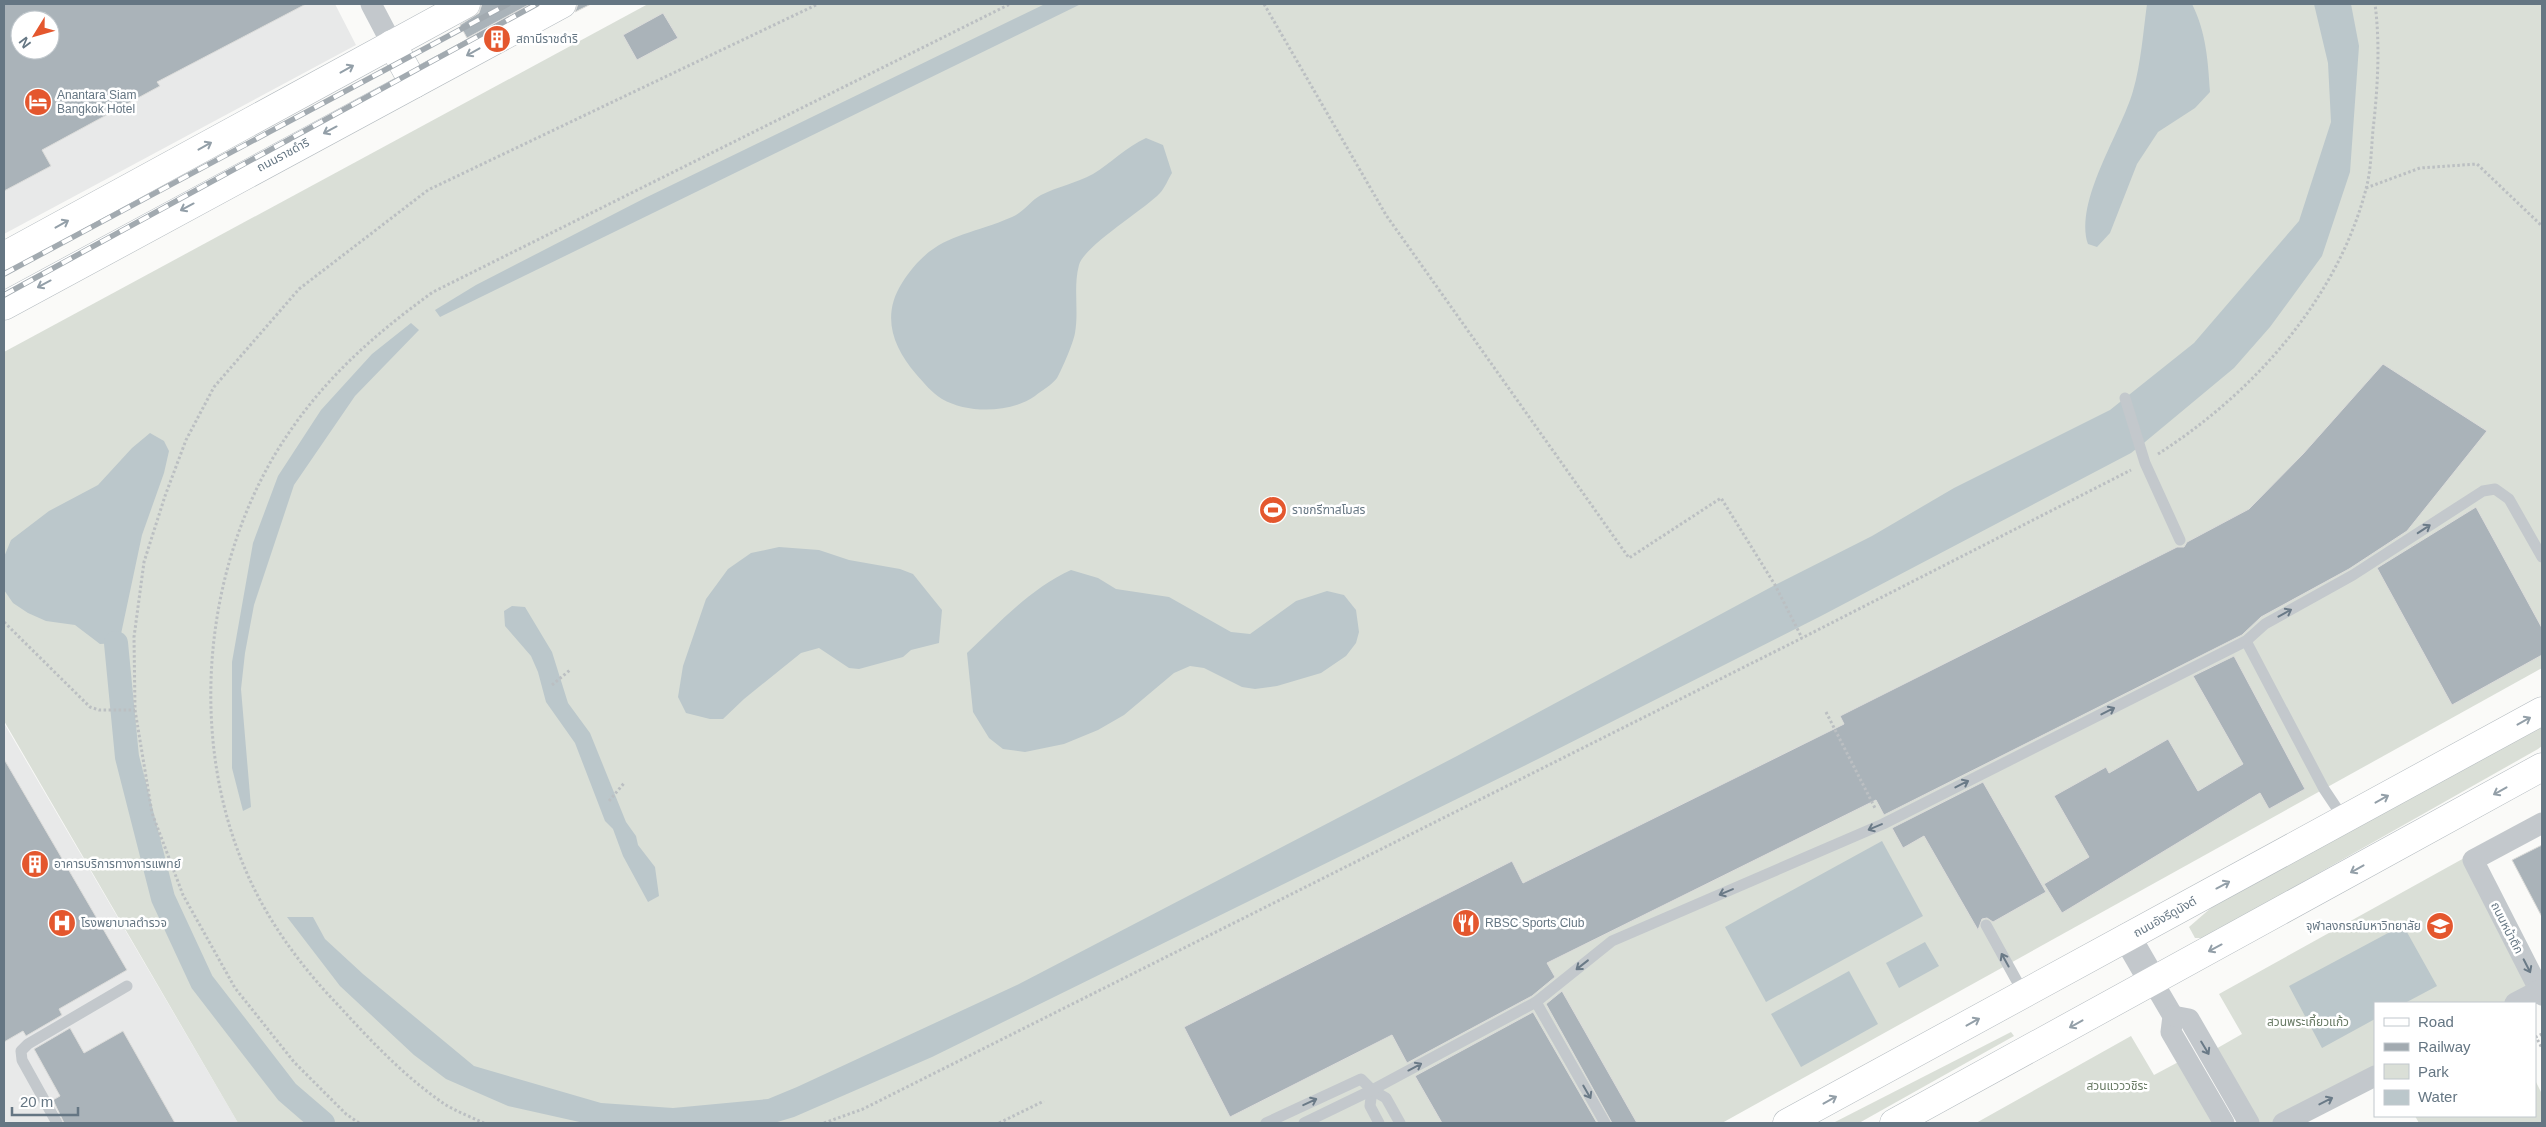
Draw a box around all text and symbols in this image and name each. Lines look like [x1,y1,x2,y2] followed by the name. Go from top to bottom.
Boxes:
[10,10,60,60] north arrow
[482,24,512,54] building icon: สถานีราชดำริ
[516,32,578,46] place label: สถานีราชดำริ
[15,34,34,52] text: N
[466,48,481,57] one-way arrow
[339,63,354,73] one-way arrow
[23,87,53,117] hotel icon: Anantara Siam Bangkok Hotel
[57,88,136,116] place label: Anantara Siam Bangkok Hotel
[323,126,338,135] one-way arrow
[254,135,312,175] street label: ถนนราชดำริ
[197,141,211,151] one-way arrow
[180,203,195,212] one-way arrow
[54,219,69,228] one-way arrow
[38,280,52,290] one-way arrow
[1258,495,1288,525] sports icon: ราชกรีฑาสโมสร
[1292,503,1366,517] place label: ราชกรีฑาสโมสร
[2417,524,2431,534] one-way arrow
[2277,608,2292,618] one-way arrow
[2100,706,2115,716] one-way arrow
[2516,715,2531,725] one-way arrow
[1955,778,1970,788] one-way arrow
[2493,786,2507,796] one-way arrow
[2374,794,2389,804] one-way arrow
[1868,822,1883,832] one-way arrow
[20,849,50,879] building icon: อาคารบริการทางการแพทย์
[54,857,181,871] place label: อาคารบริการทางการแพทย์
[2350,864,2365,874] one-way arrow
[2216,879,2230,889] one-way arrow
[1719,887,1734,897] one-way arrow
[2131,894,2199,940] street label: ถนนอังรีดูนังต์
[2488,900,2526,956] street label: ถนนหน้าตึก
[47,908,77,938] hospital icon: โรงพยาบาลตำรวจ
[1451,908,1481,938] restaurant icon: RBSC Sports Club
[2425,911,2455,941] school or university icon: จุฬาลงกรณ์มหาวิทยาลัย
[81,916,167,930] place label: โรงพยาบาลตำรวจ
[1485,916,1585,930] place label: RBSC Sports Club
[2306,919,2421,933] place label: จุฬาลงกรณ์มหาวิทยาลัย
[2208,943,2223,953] one-way arrow
[2000,953,2010,967] one-way arrow
[2523,958,2532,973] one-way arrow
[1576,959,1589,970] one-way arrow
[2374,1002,2536,1117] legend
[2267,1013,2349,1029] park label: สวนพระเกี้ยวแก้ว
[2418,1013,2454,1030] text: Road
[1965,1017,1980,1027] one-way arrow
[2068,1019,2083,1029] one-way arrow
[2418,1038,2471,1055] text: Railway
[2200,1040,2210,1054] one-way arrow
[1407,1062,1422,1072] one-way arrow
[2418,1063,2449,1080] text: Park
[2086,1079,2148,1093] park label: สวนแวววชิระ
[12,1084,79,1116] scale bar
[1582,1084,1592,1099] one-way arrow
[2418,1088,2457,1105] text: Water
[20,1093,53,1110] text: 20 m
[1822,1095,1837,1104] one-way arrow
[2319,1096,2334,1106] one-way arrow
[1303,1097,1318,1107] one-way arrow

